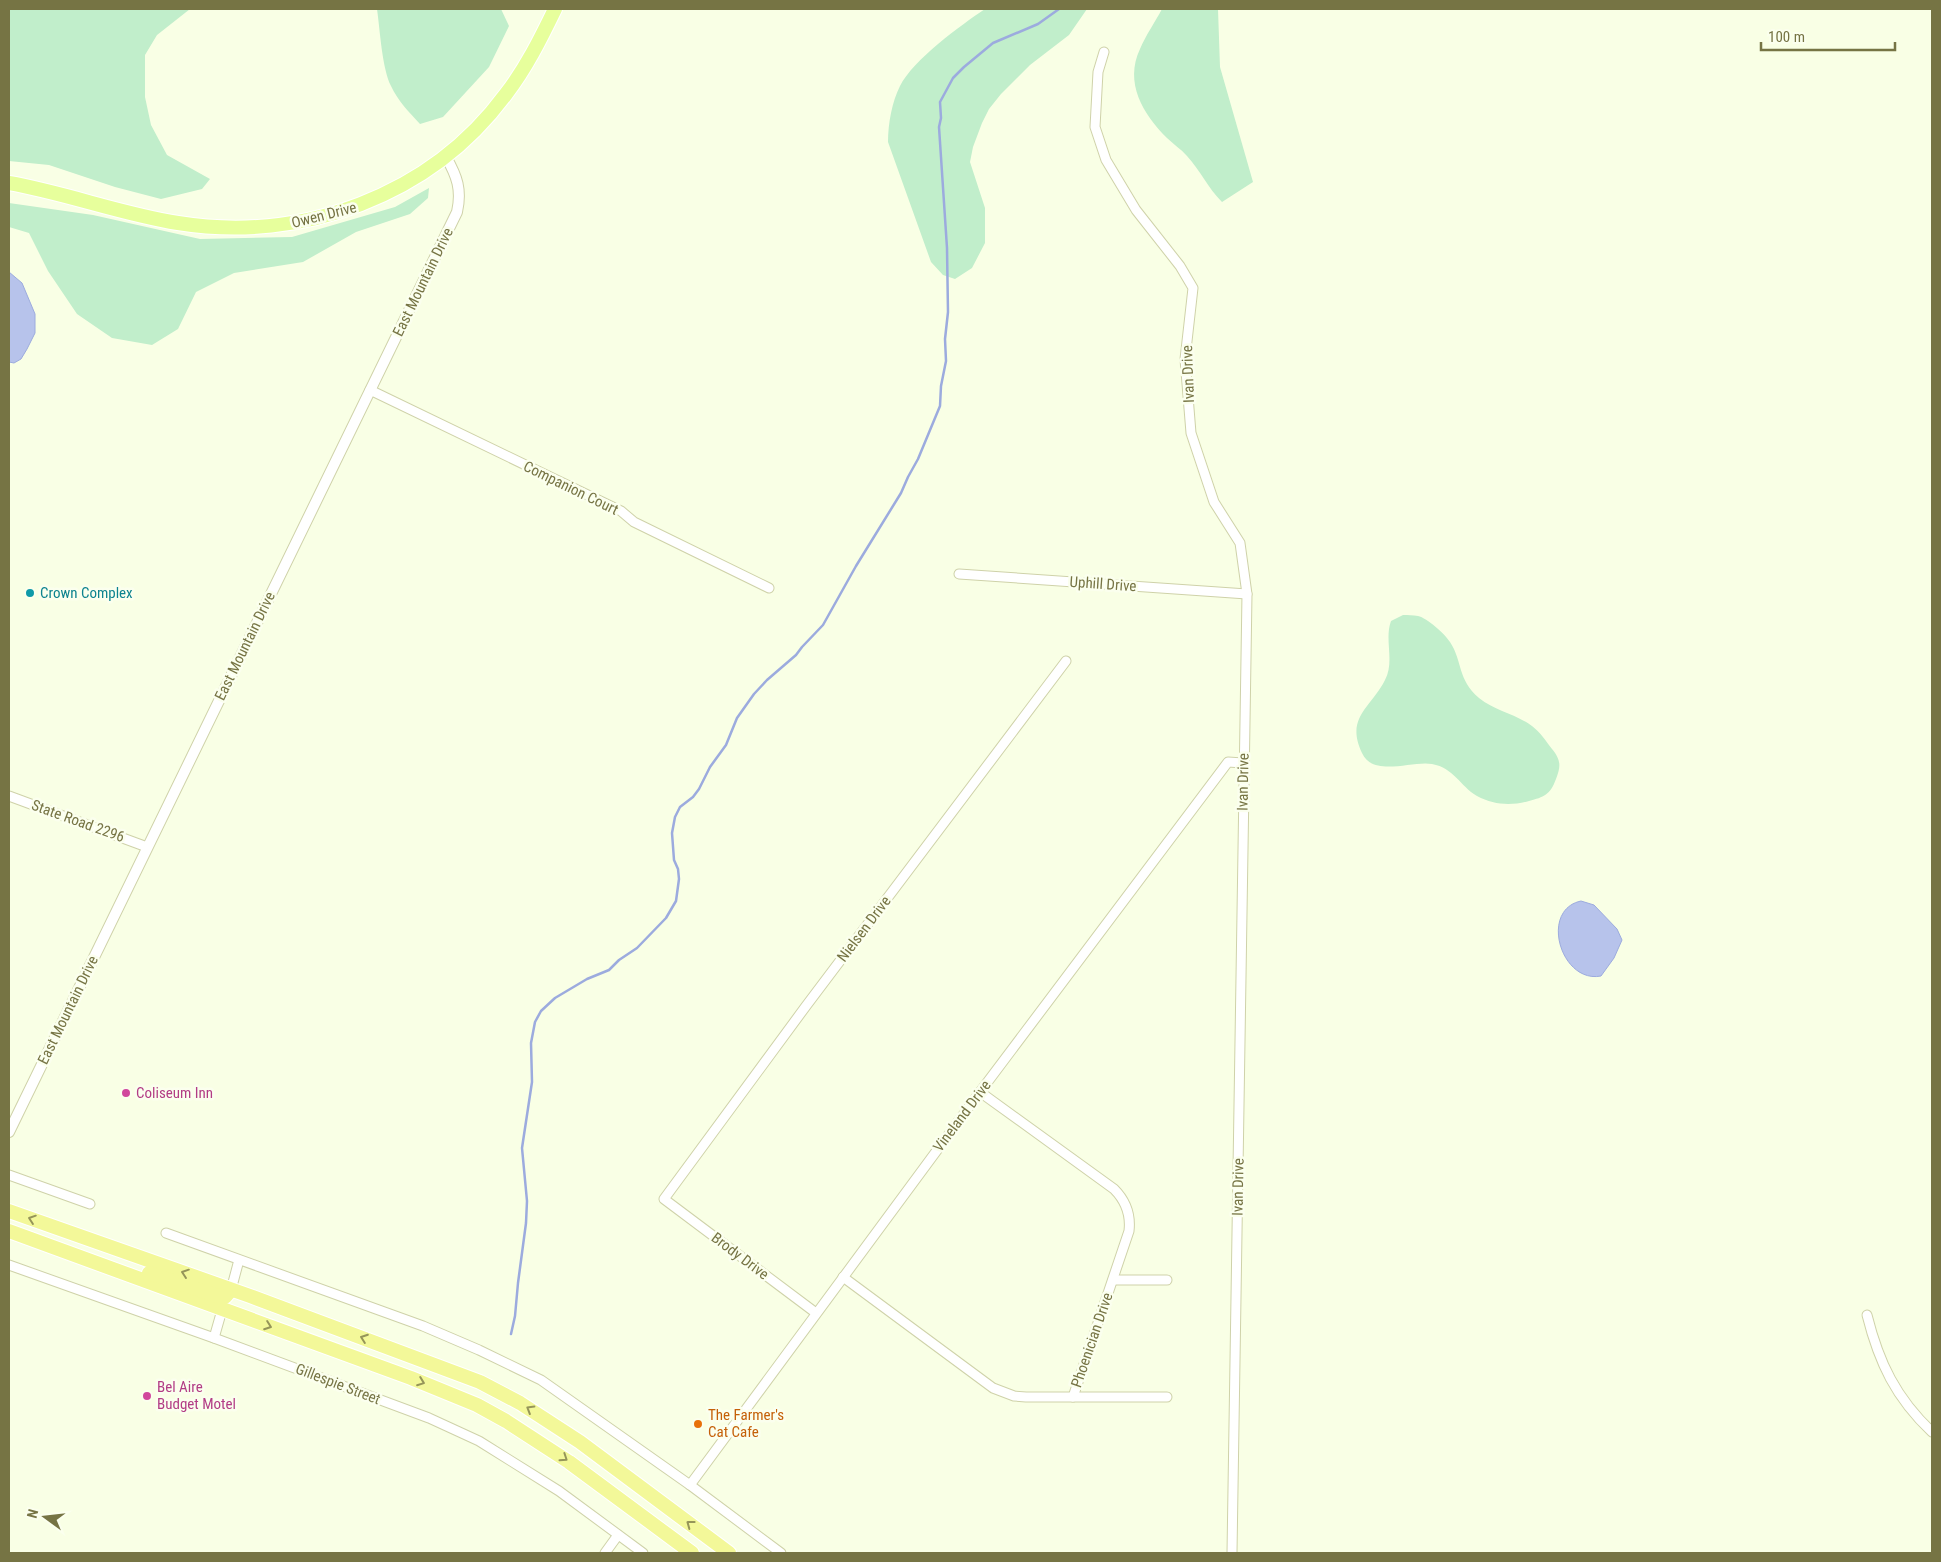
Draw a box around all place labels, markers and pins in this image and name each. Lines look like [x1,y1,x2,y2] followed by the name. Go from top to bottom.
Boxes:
[40,584,133,602] place label: Crown Complex
[24,587,36,599] marker: Crown Complex
[136,1084,213,1102] place label: Coliseum Inn
[120,1087,132,1099] marker: Coliseum Inn
[157,1378,236,1413] place label: Bel Aire Budget Motel
[141,1390,153,1402] marker: Bel Aire Budget Motel
[708,1406,784,1441] place label: The Farmer's Cat Cafe
[692,1418,704,1430] marker: The Farmer's Cat Cafe

